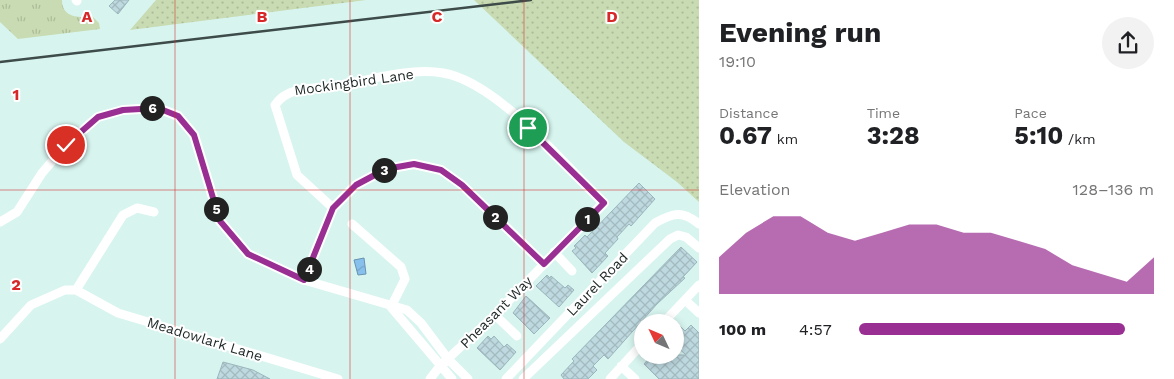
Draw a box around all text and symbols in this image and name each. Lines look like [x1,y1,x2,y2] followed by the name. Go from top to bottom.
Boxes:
[82,7,93,26] text: A
[257,7,268,26] text: B
[432,7,443,26] text: C
[606,7,618,26] text: D
[719,16,881,49] text: Evening run
[1102,17,1154,69] button: share
[719,52,756,71] text: 19:10
[293,66,415,98] street label: Mockingbird Lane
[13,85,19,104] text: 1
[140,96,164,120] pin: 6
[148,100,157,116] text: 6
[719,105,779,121] text: Distance
[867,105,900,121] text: Time
[1014,105,1047,121] text: Pace
[507,107,549,149] pin
[514,114,542,142] icon: arrive
[719,121,772,150] text: 0.67
[867,121,920,150] text: 3:28
[1014,121,1063,150] text: 5:10
[45,124,87,166] pin
[52,131,80,159] icon: check
[772,131,798,147] text: km
[1063,131,1096,147] text: /km
[372,158,396,182] pin: 3
[380,162,389,178] text: 3
[719,180,790,199] text: Elevation
[1073,180,1154,199] text: 128–136 m
[204,196,228,222] pin: 5
[212,201,221,217] text: 5
[482,204,508,230] pin: 2
[574,206,600,232] pin: 1
[491,209,500,225] text: 2
[584,211,591,227] text: 1
[563,249,631,319] street label: Laurel Road
[296,256,322,282] pin: 4
[305,261,314,277] text: 4
[457,272,536,351] street label: Pheasant Way
[11,275,21,294] text: 2
[145,314,265,364] street label: Meadowlark Lane
[634,314,684,364] north arrow
[634,314,684,364] map controls
[719,320,766,339] text: 100 m
[799,320,832,339] text: 4:57

